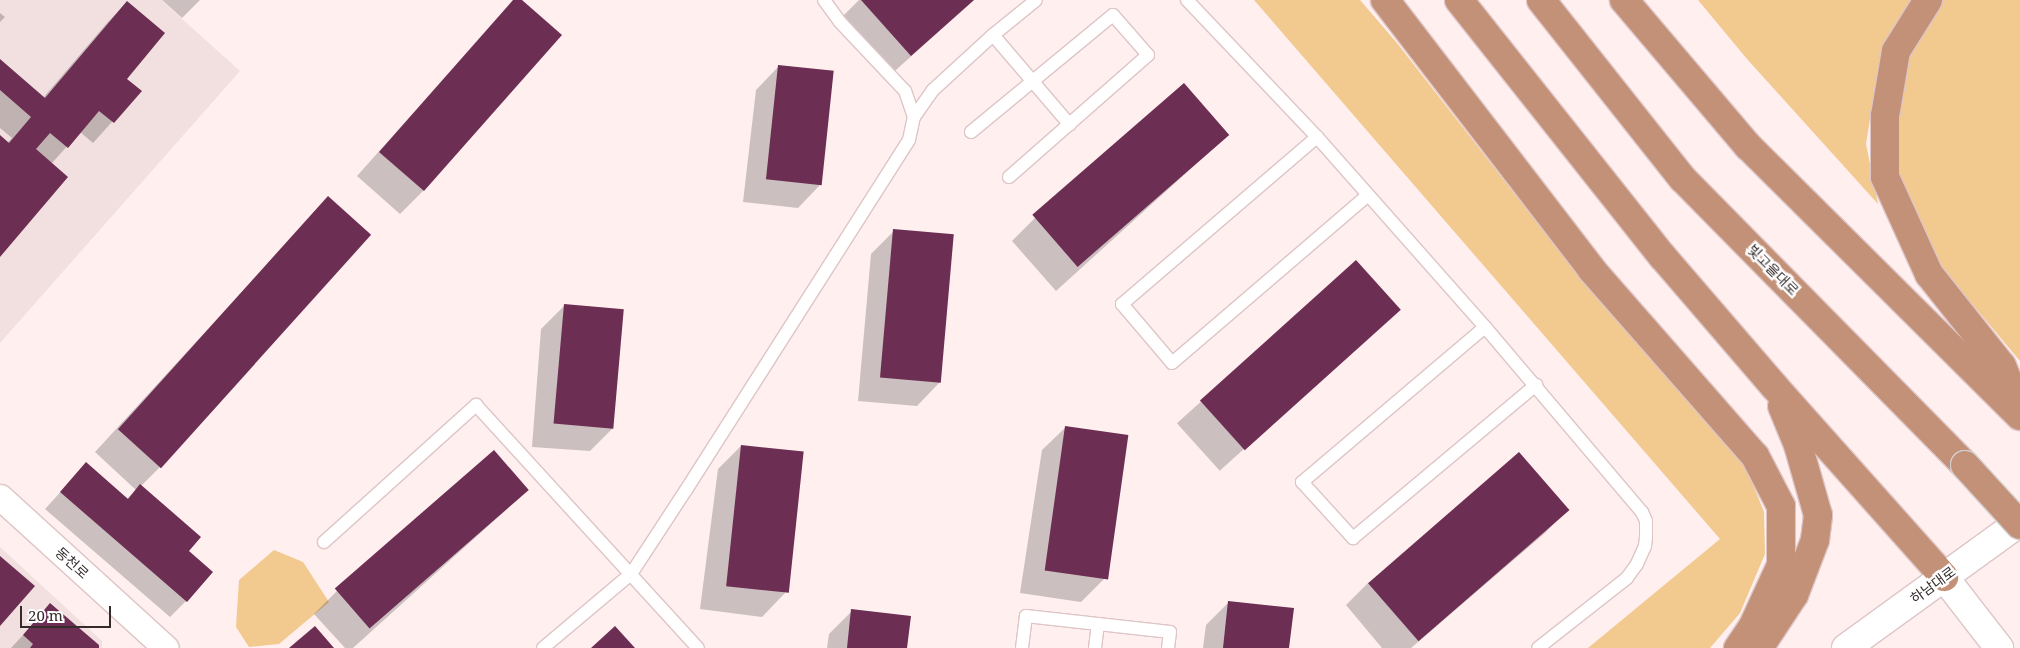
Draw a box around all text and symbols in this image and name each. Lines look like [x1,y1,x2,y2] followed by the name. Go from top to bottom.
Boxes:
[1744,241,1802,299] street label: 빛고을대로
[52,544,92,582] street label: 동천로
[1907,563,1959,607] street label: 하남대로
[22,596,114,628] scale bar
[28,605,63,625] text: 20 m

